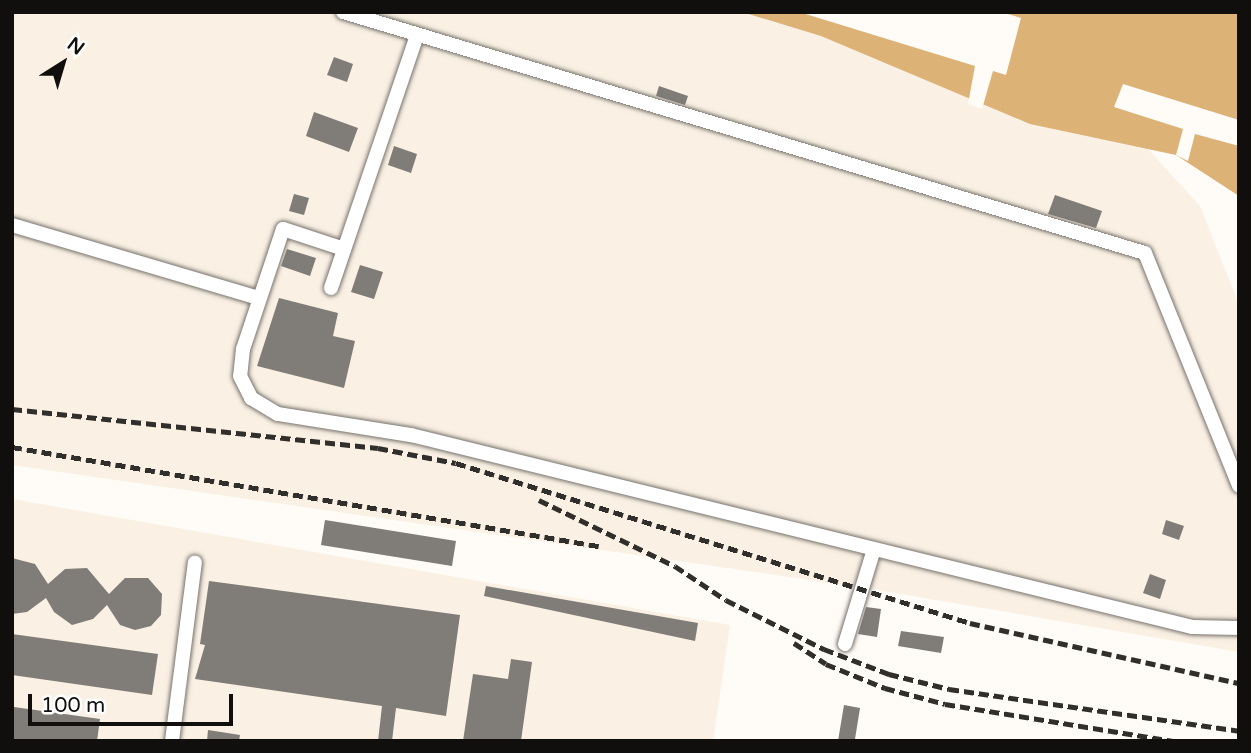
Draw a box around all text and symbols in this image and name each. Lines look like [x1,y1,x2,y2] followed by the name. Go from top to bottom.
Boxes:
[28,28,98,98] north arrow
[63,33,88,60] text: N
[32,680,236,724] scale bar
[41,693,105,718] text: 100 m

